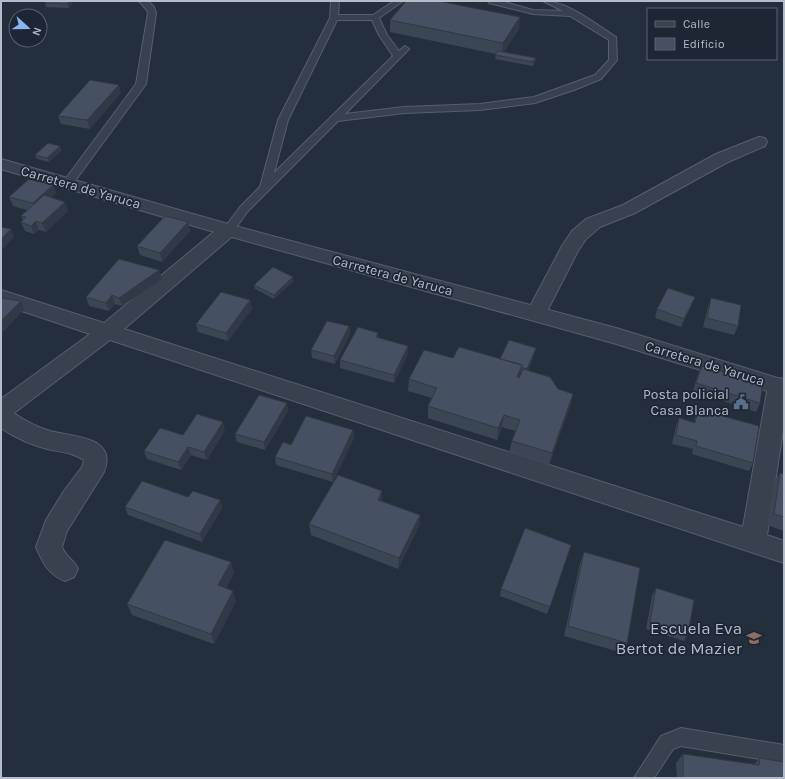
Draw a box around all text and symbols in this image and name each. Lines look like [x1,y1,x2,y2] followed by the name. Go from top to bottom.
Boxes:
[8,8,48,48] north arrow
[647,8,777,60] legend
[683,17,710,31] text: Calle
[29,25,44,37] text: N
[683,37,724,51] text: Edificio
[19,162,143,213] street label: Carretera de Yaruca
[331,251,455,300] street label: Carretera de Yaruca
[643,337,767,390] street label: Carretera de Yaruca
[643,386,729,419] place label: Posta policial Casa Blanca
[732,393,750,411] public building icon: Posta policial Casa Blanca
[616,618,743,658] place label: Escuela Eva Bertot de Mazier
[745,629,763,647] school or university icon: Escuela Eva Bertot de Mazier

